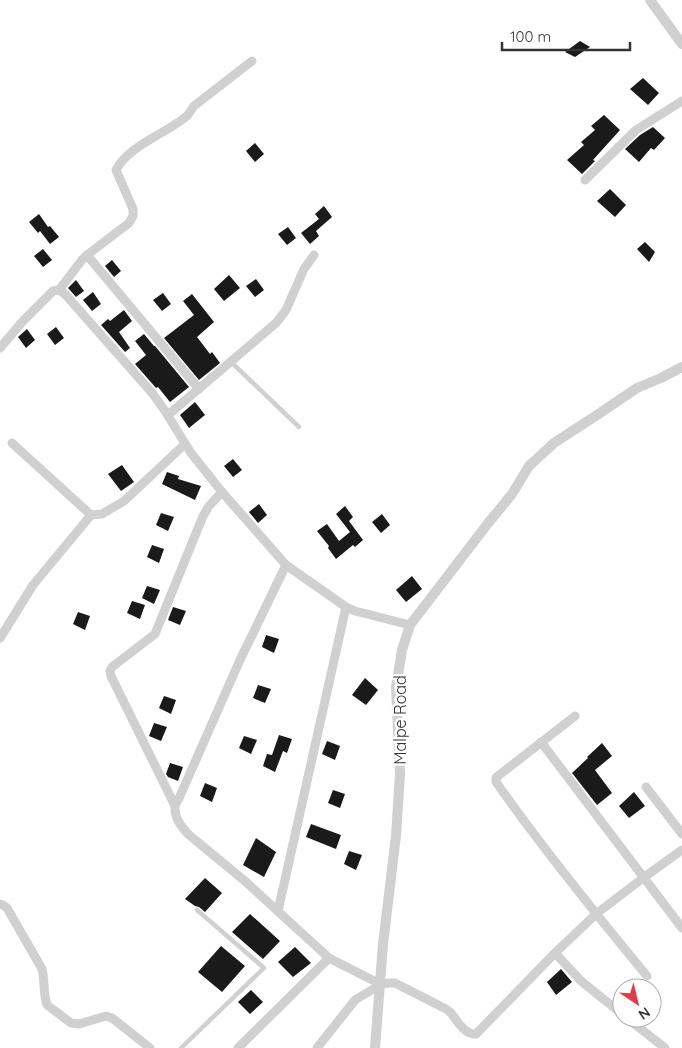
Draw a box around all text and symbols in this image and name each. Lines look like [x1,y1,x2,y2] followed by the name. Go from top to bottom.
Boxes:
[502,20,630,52] scale bar
[510,27,551,46] text: 100 m
[390,675,410,765] street label: Malpe Road
[612,978,662,1028] north arrow
[635,1003,654,1024] text: N

